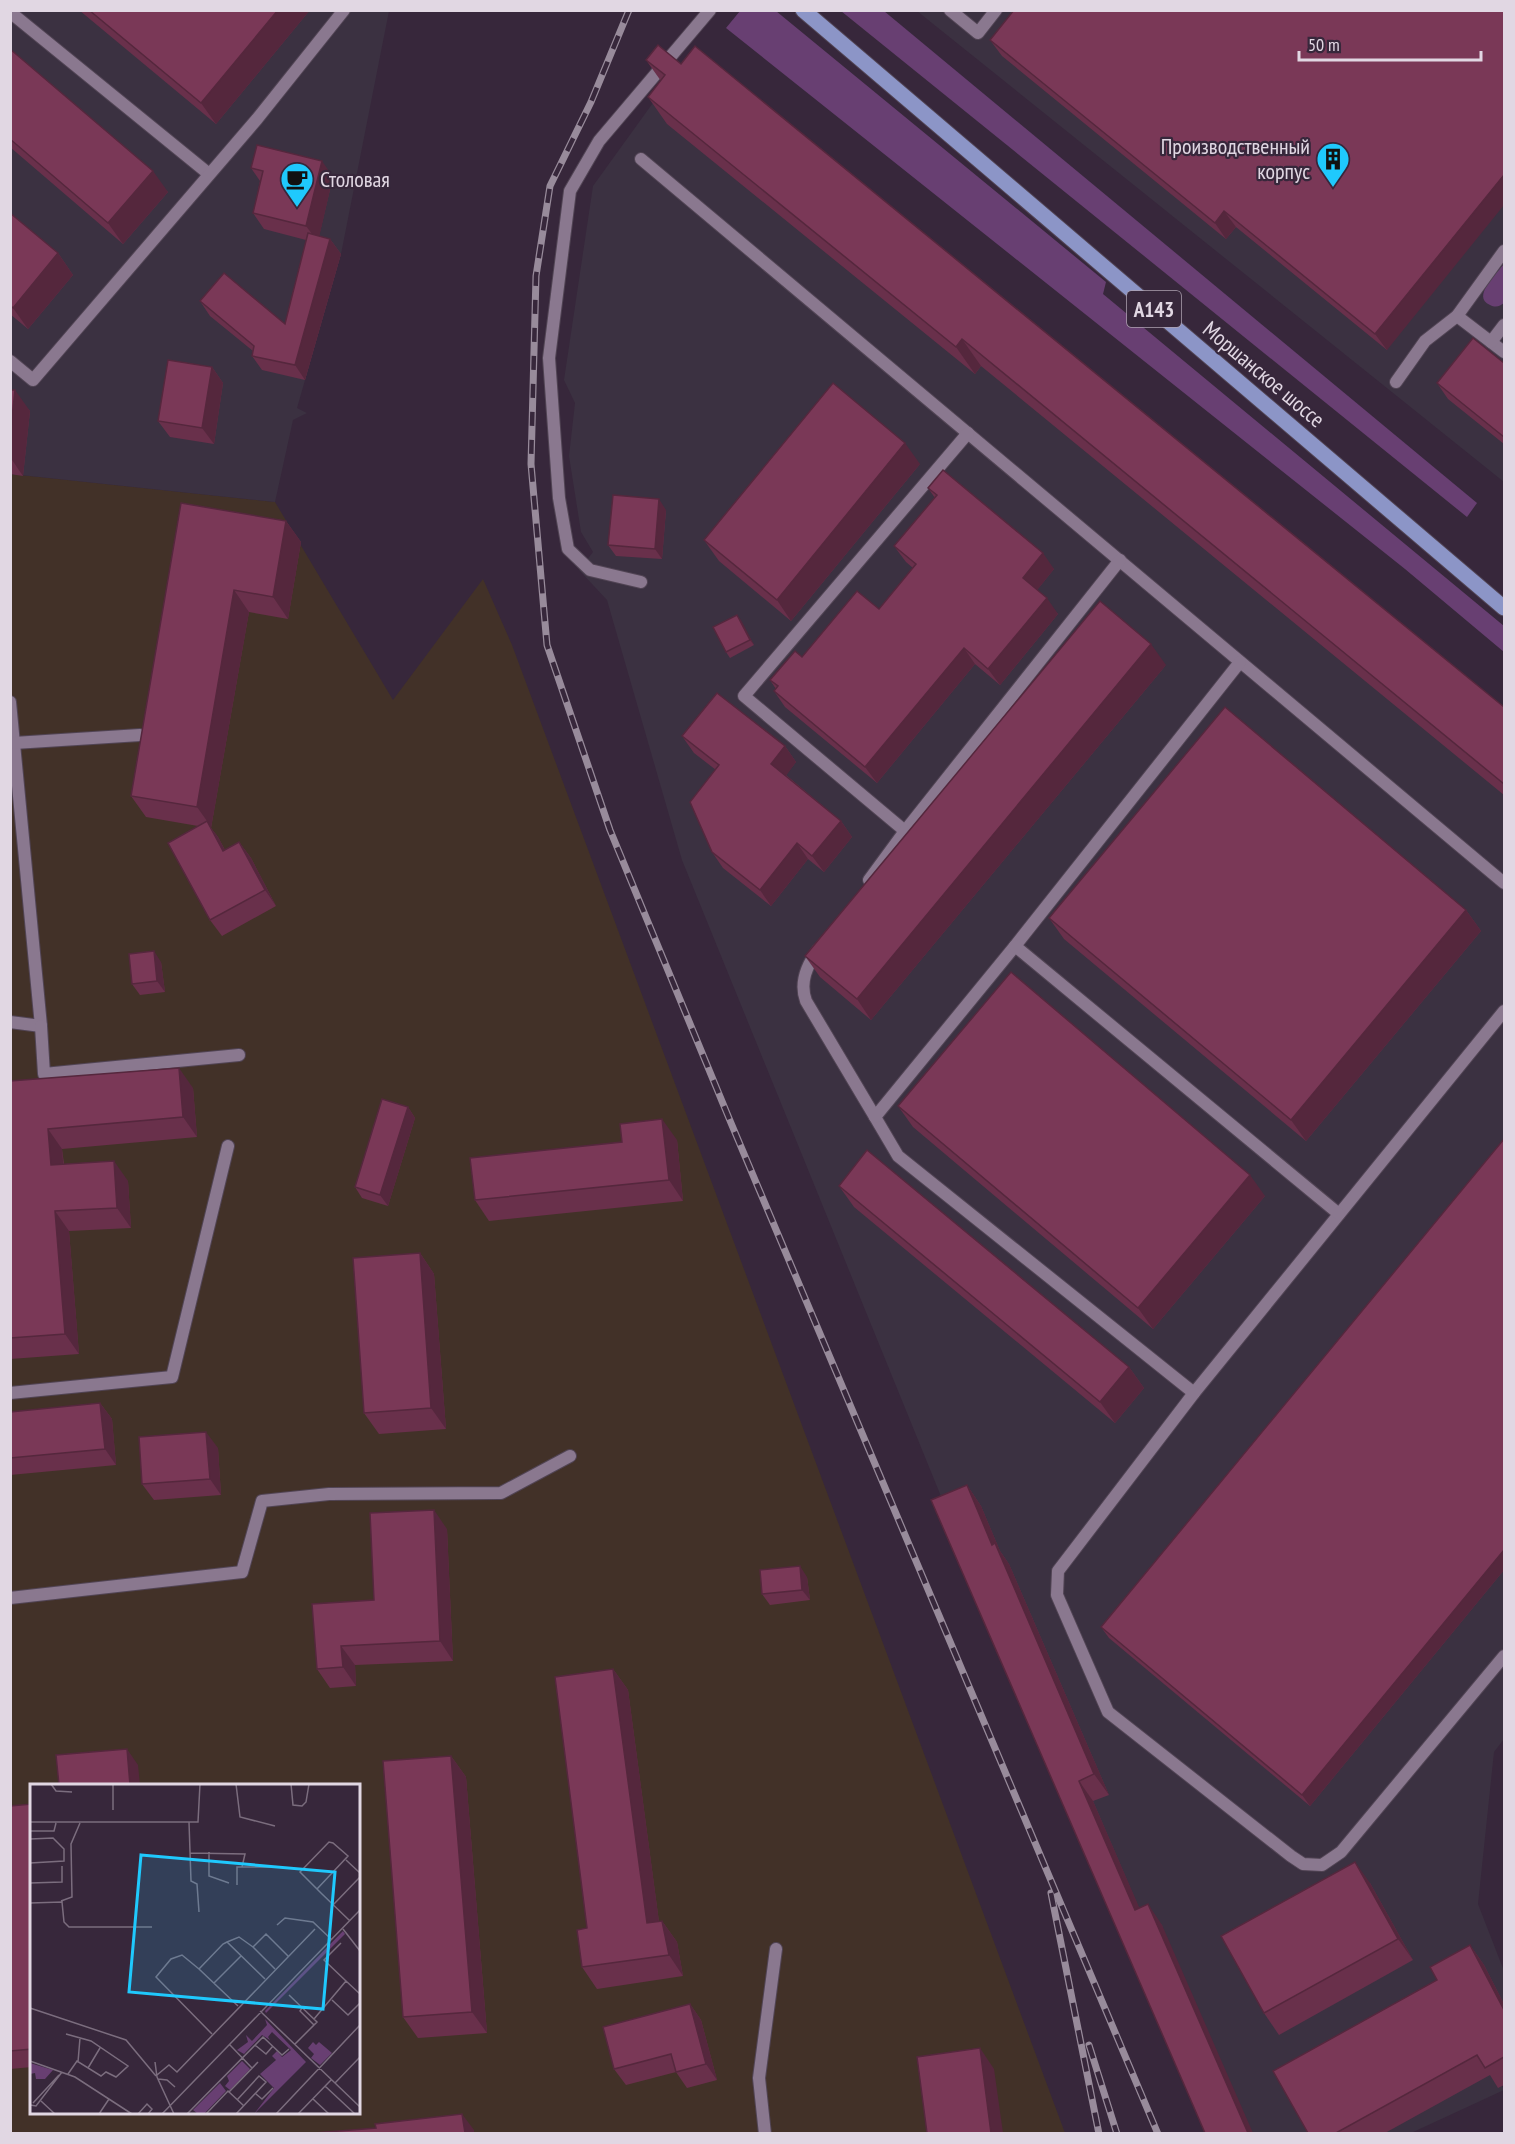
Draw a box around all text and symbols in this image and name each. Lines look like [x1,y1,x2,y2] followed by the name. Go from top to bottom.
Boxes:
[1299,24,1480,62] scale bar
[1308,33,1340,56] text: 50 m
[1161,132,1310,185] place label: Производственный корпус
[1315,141,1351,188] building icon: Производственный корпус
[279,161,315,208] cafe icon: Столовая
[320,165,390,193] place label: Столовая
[1127,291,1181,327] road number: А143
[1197,315,1331,433] street label: Моршанское шоссе
[30,1784,360,2114] inset map

